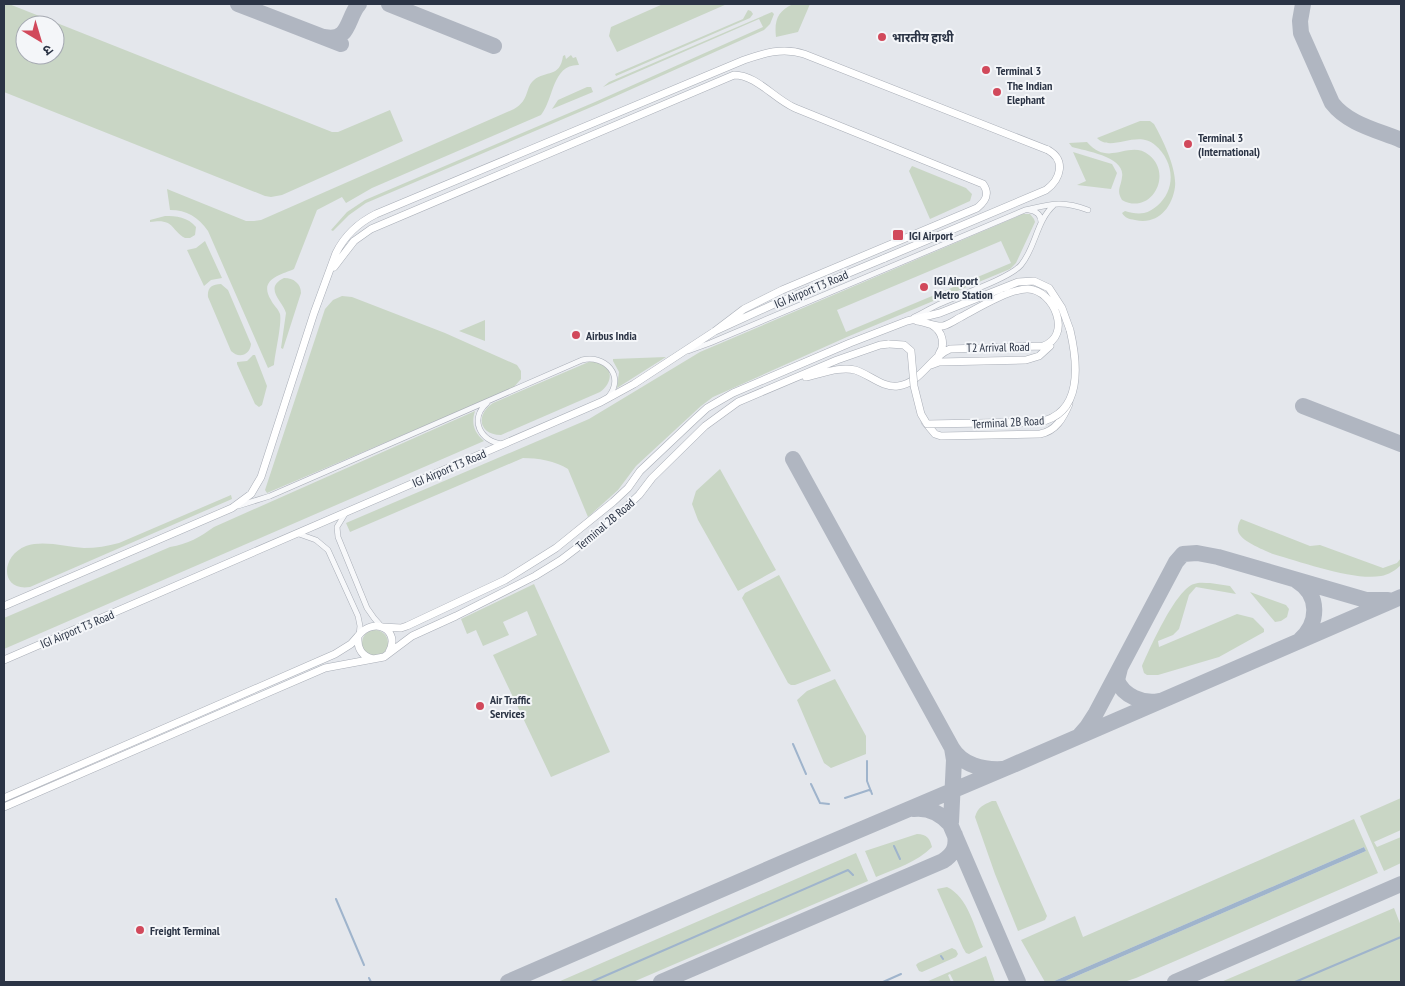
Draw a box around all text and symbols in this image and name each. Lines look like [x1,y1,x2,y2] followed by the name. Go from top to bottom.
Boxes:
[15,15,65,65] north arrow
[892,30,954,45] place label: भारतीय हाथी
[876,31,888,43] marker: भारतीय हाथी
[39,41,57,60] text: उ
[996,63,1041,78] place label: Terminal 3
[980,64,992,76] marker: Terminal 3
[1007,78,1052,107] place label: The Indian Elephant
[991,86,1003,98] marker: The Indian Elephant
[1198,130,1260,159] place label: Terminal 3 (International)
[1182,138,1194,150] marker: Terminal 3 (International)
[891,228,905,242] marker: IGI Airport
[909,228,954,243] place label: IGI Airport
[772,267,850,311] street label: IGI Airport T3 Road
[934,273,993,302] place label: IGI Airport Metro Station
[918,281,930,293] marker: IGI Airport Metro Station
[585,328,637,343] place label: Airbus India
[570,329,582,341] marker: Airbus India
[966,339,1030,355] street label: T2 Arrival Road
[972,413,1044,431] street label: Terminal 2B Road
[410,446,488,490] street label: IGI Airport T3 Road
[572,495,638,553] street label: Terminal 2B Road
[38,607,116,651] street label: IGI Airport T3 Road
[489,692,531,721] place label: Air Traffic Services
[474,700,486,712] marker: Air Traffic Services
[150,923,220,938] place label: Freight Terminal
[134,924,146,936] marker: Freight Terminal

